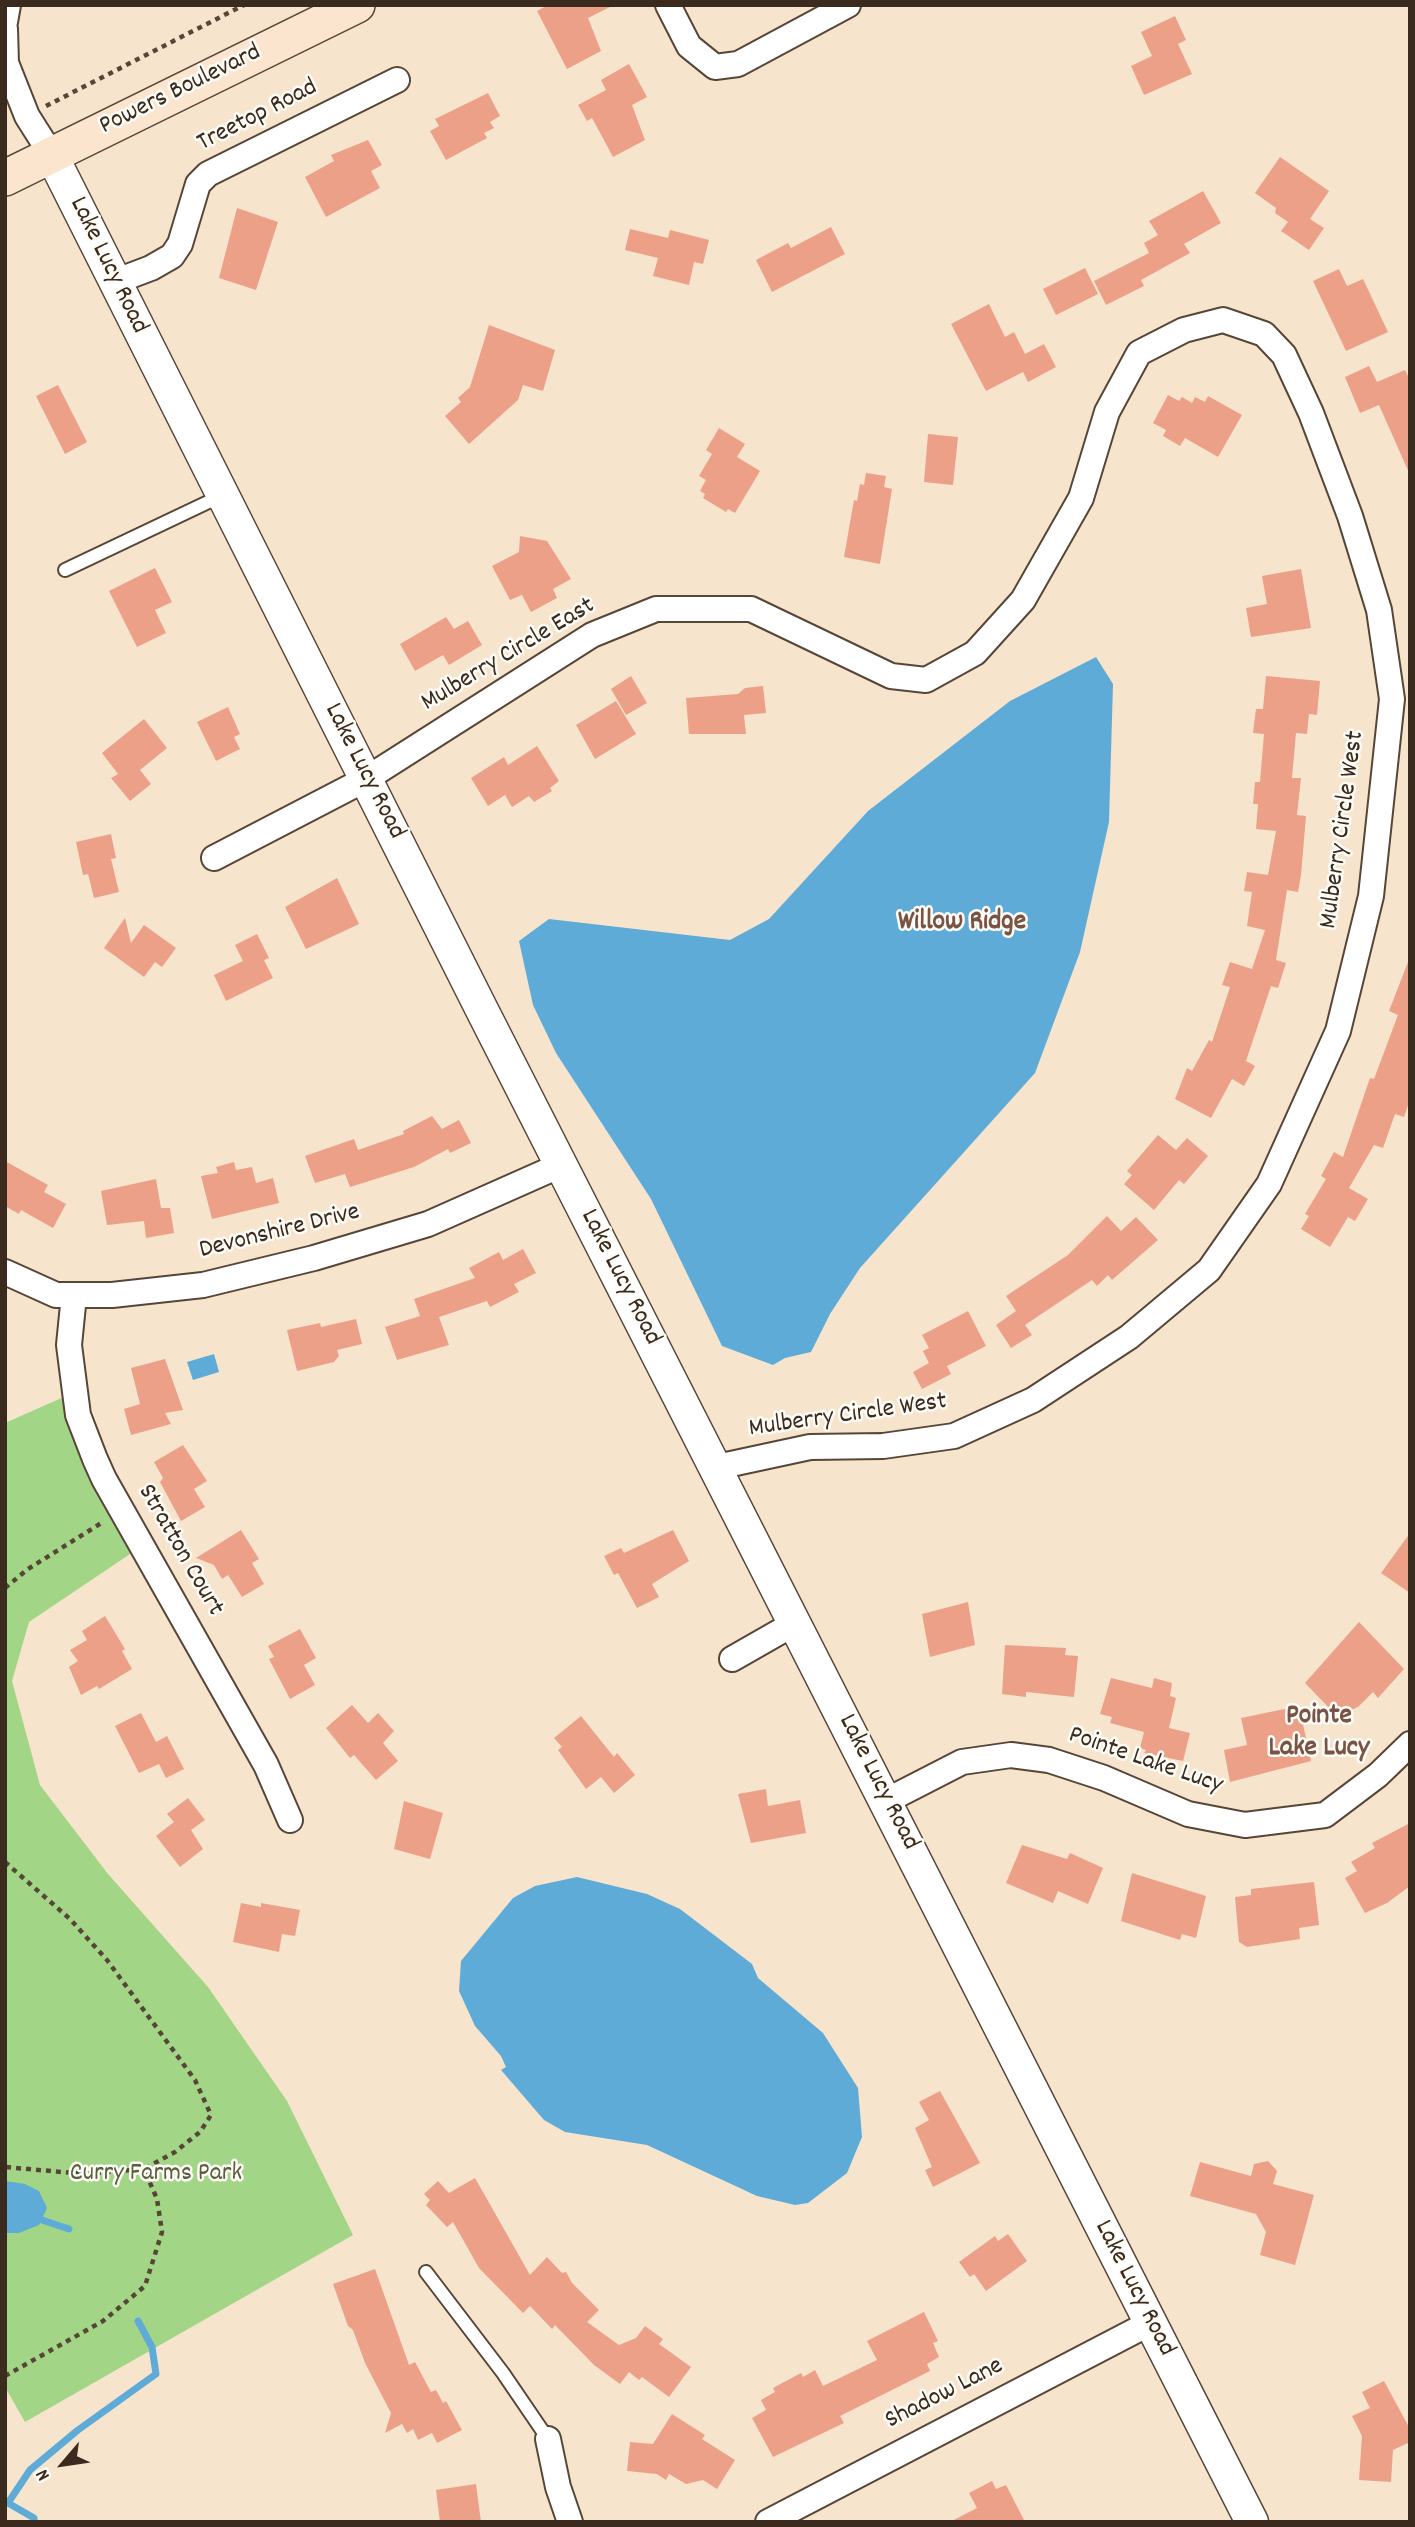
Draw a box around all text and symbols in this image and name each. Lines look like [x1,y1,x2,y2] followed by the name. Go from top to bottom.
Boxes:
[95,38,267,144] street label: Powers Boulevard
[193,73,323,161] street label: Treetop Road
[60,193,154,339] street label: Lake Lucy Road
[417,592,601,720] street label: Mulberry Circle East
[315,699,411,845] street label: Lake Lucy Road
[1315,729,1373,931] street label: Mulberry Circle West
[898,907,1026,941] district label: Willow Ridge
[197,1198,363,1268] street label: Devonshire Drive
[571,1205,667,1351] street label: Lake Lucy Road
[747,1388,949,1446] street label: Mulberry Circle West
[129,1480,229,1622] street label: Stratton Court
[1269,1701,1369,1767] district label: Pointe Lake Lucy
[829,1710,925,1856] street label: Lake Lucy Road
[1064,1721,1226,1803] street label: Pointe Lake Lucy
[70,2159,242,2191] park label: Curry Farms Park
[1085,2216,1181,2362] street label: Lake Lucy Road
[881,2352,1009,2438] street label: Shadow Lane
[28,2429,98,2499] north arrow
[30,2464,58,2485] text: N

